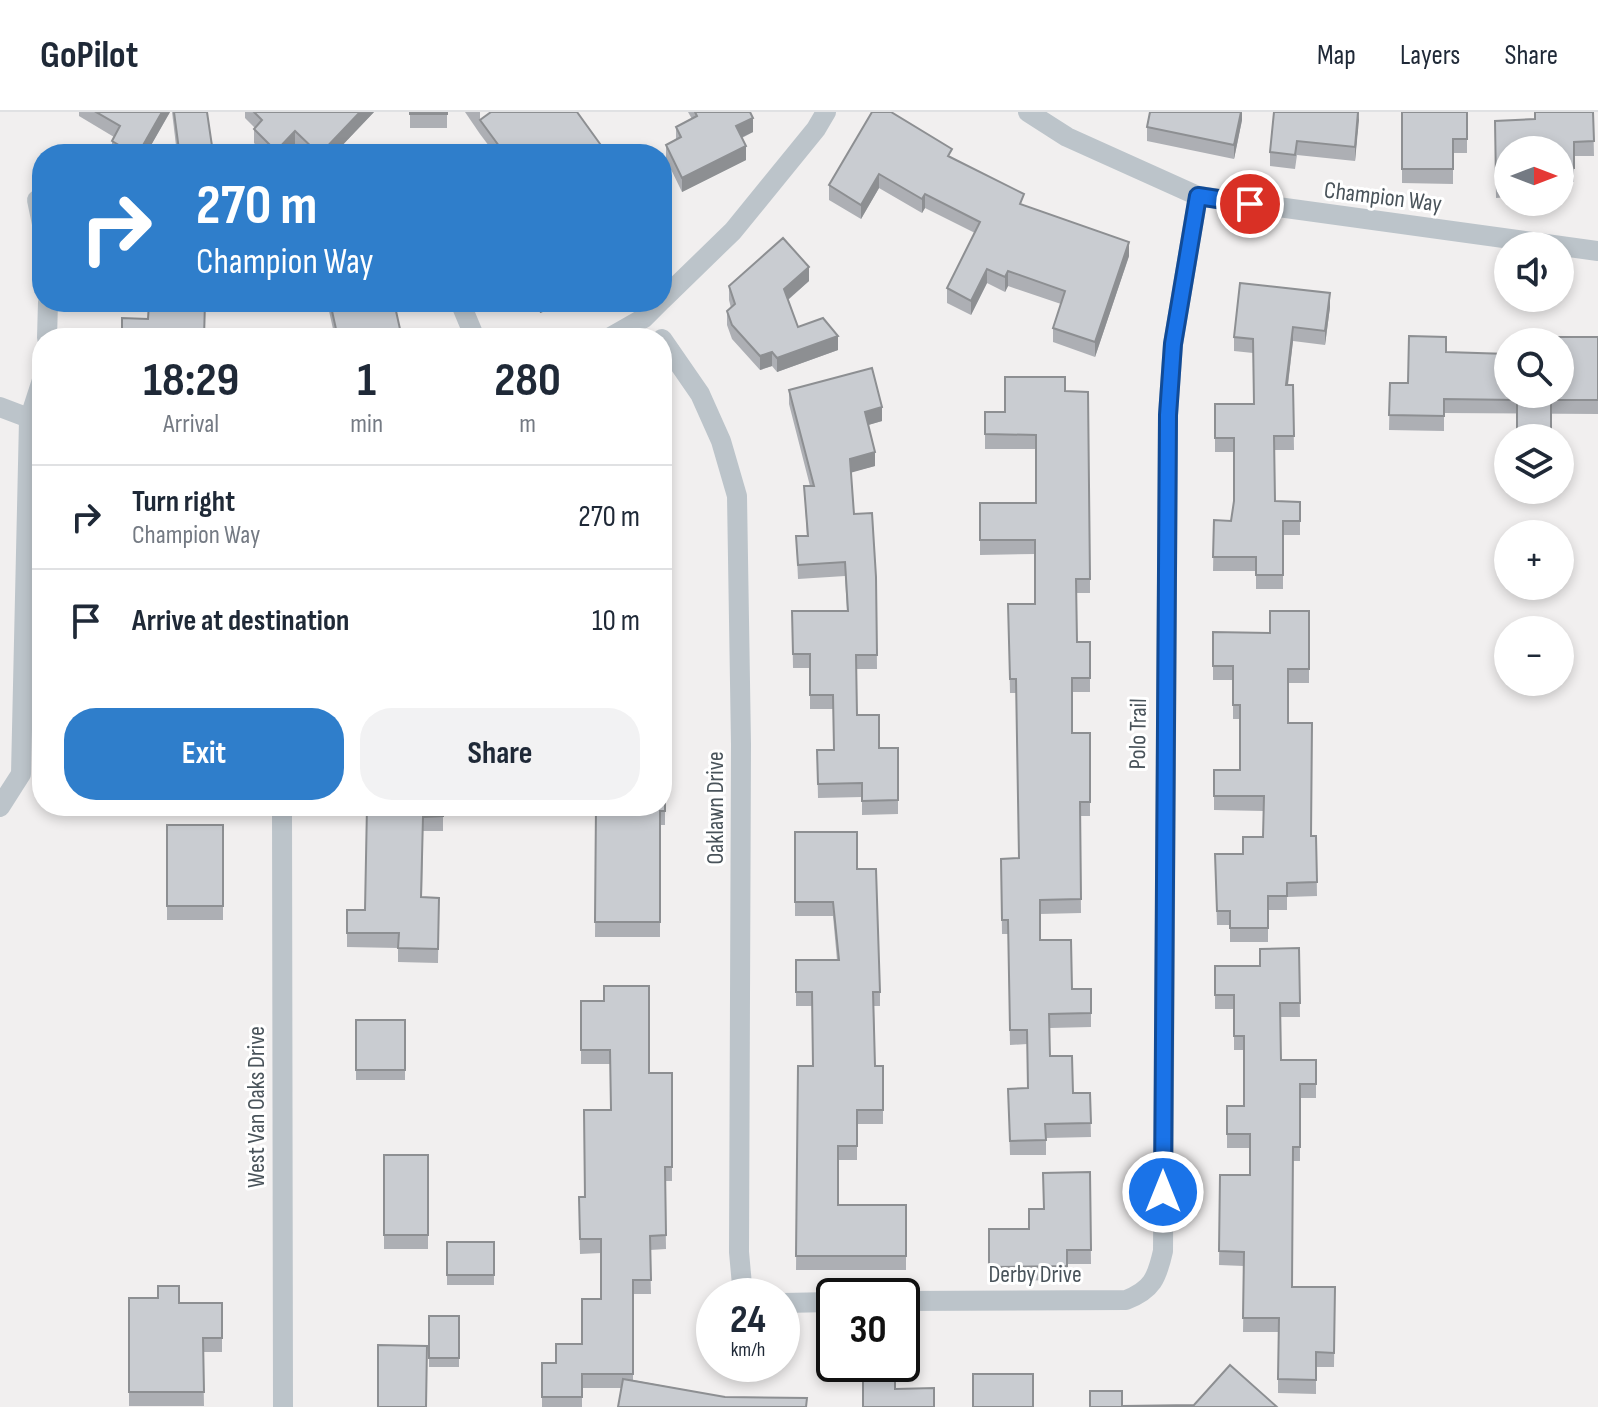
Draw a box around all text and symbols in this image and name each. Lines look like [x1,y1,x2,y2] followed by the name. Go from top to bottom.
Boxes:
[40,33,138,78] text: GoPilot
[1317,39,1356,72] text: Map
[1400,39,1460,72] text: Layers
[1504,39,1558,72] text: Share
[1494,136,1574,216] north arrow
[1494,136,1574,696] map controls
[1216,170,1284,238] pin
[196,173,317,240] text: 270 m
[1323,175,1443,219] street label: Champion Way
[64,176,168,280] icon: right
[1228,182,1272,226] icon: arrive
[1494,232,1574,312] button: sound
[196,241,373,284] text: Champion Way
[1494,328,1574,408] button: search
[143,352,239,409] text: 18:29
[357,352,376,409] text: 1
[494,352,561,409] text: 280
[163,409,219,440] text: Arrival
[350,409,383,440] text: min
[519,409,536,440] text: m
[1494,424,1574,504] button: layers
[132,484,235,520] text: Turn right
[64,495,108,539] icon: right
[578,499,640,535] text: 270 m
[132,520,260,551] text: Champion Way
[1494,520,1574,600] button: +
[64,599,108,643] icon: arrive
[132,603,349,639] text: Arrive at destination
[592,603,640,639] text: 10 m
[1494,616,1574,696] button: −
[1123,698,1153,770] street label: Polo Trail
[64,708,344,800] button: Exit
[360,708,640,800] button: Share
[701,751,730,865] street label: Oaklawn Drive
[242,1026,271,1188] street label: West Van Oaks Drive
[1121,1150,1205,1234] position arrow
[988,1260,1082,1289] street label: Derby Drive
[816,1278,920,1382] speed limit sign: 30
[730,1296,766,1344] text: 24
[731,1338,765,1362] text: km/h

